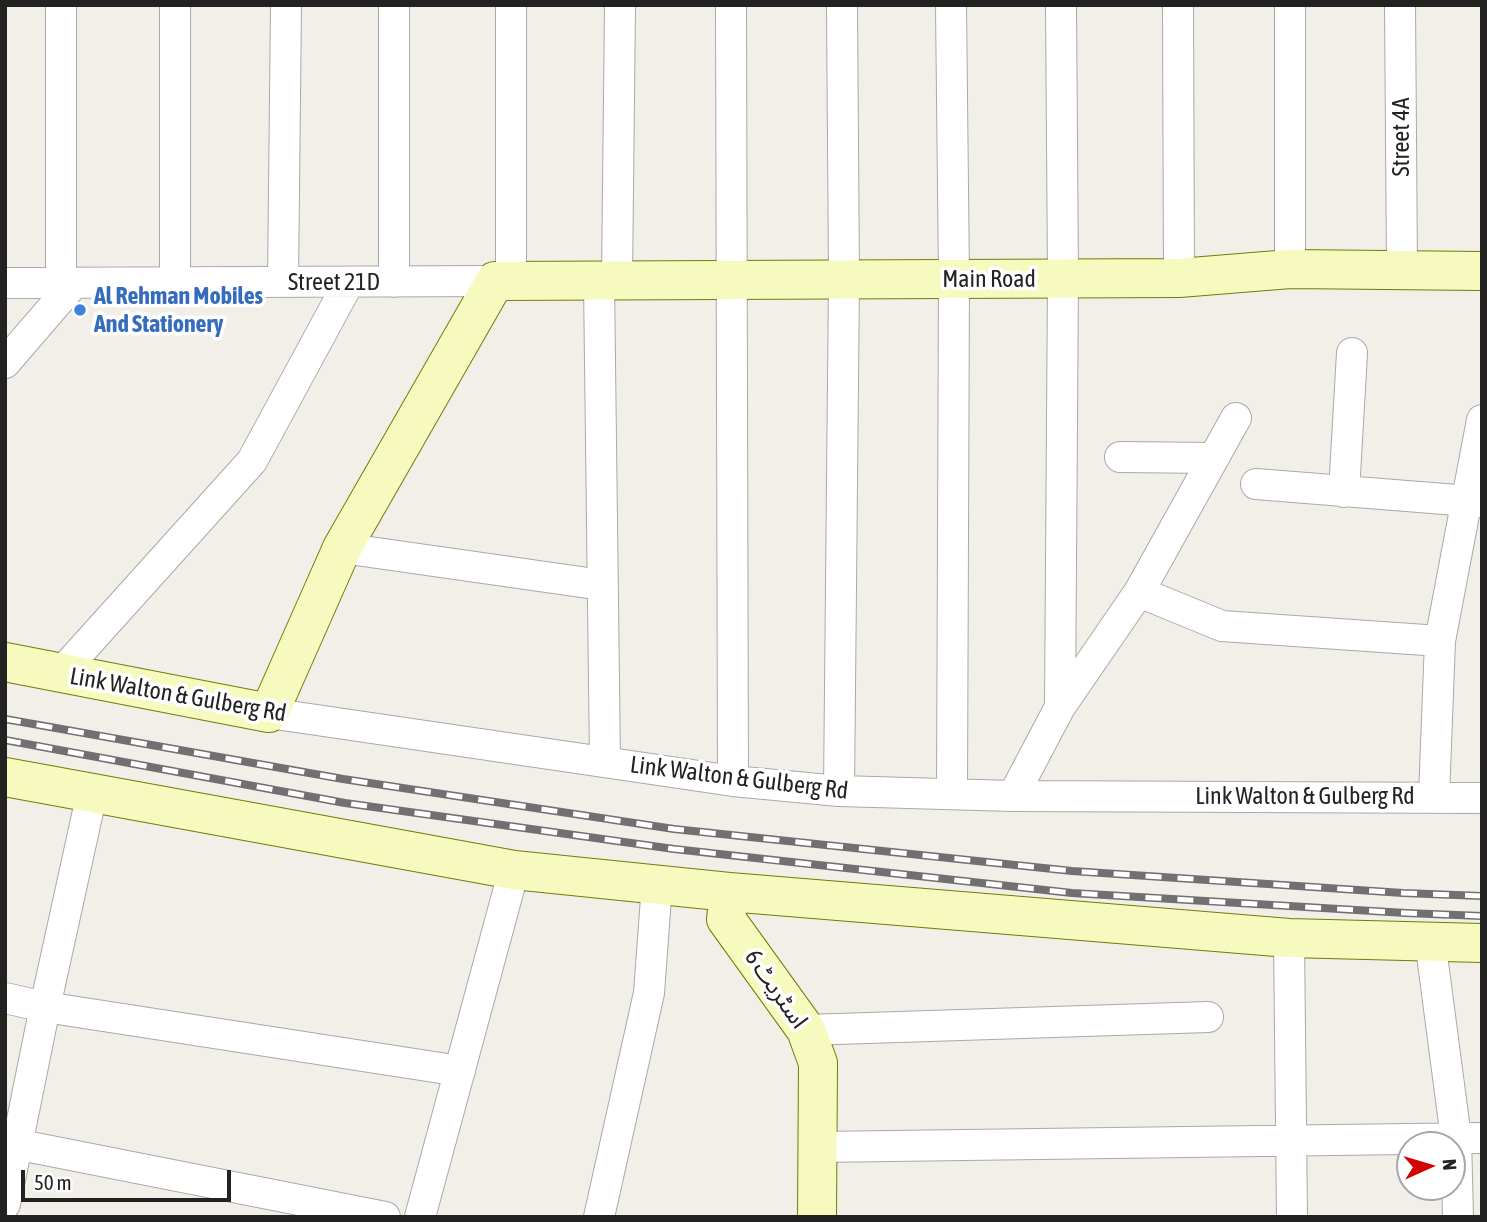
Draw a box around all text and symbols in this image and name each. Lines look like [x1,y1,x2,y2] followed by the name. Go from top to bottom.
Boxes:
[1387,98,1415,176] street label: Street 4A
[942,265,1036,293] street label: Main Road
[288,268,380,296] street label: Street 21D
[94,282,263,338] place label: Al Rehman Mobiles And Stationery
[72,302,88,318] marker: Al Rehman Mobiles And Stationery
[67,662,289,728] street label: Link Walton & Gulberg Rd
[628,750,850,806] street label: Link Walton & Gulberg Rd
[1195,782,1415,810] street label: Link Walton & Gulberg Rd
[738,944,814,1034] street label: اسٹریٹ 6
[1396,1131,1466,1201] north arrow
[24,1156,234,1200] scale bar
[1439,1158,1461,1171] text: N
[34,1170,72,1194] text: 50 m

